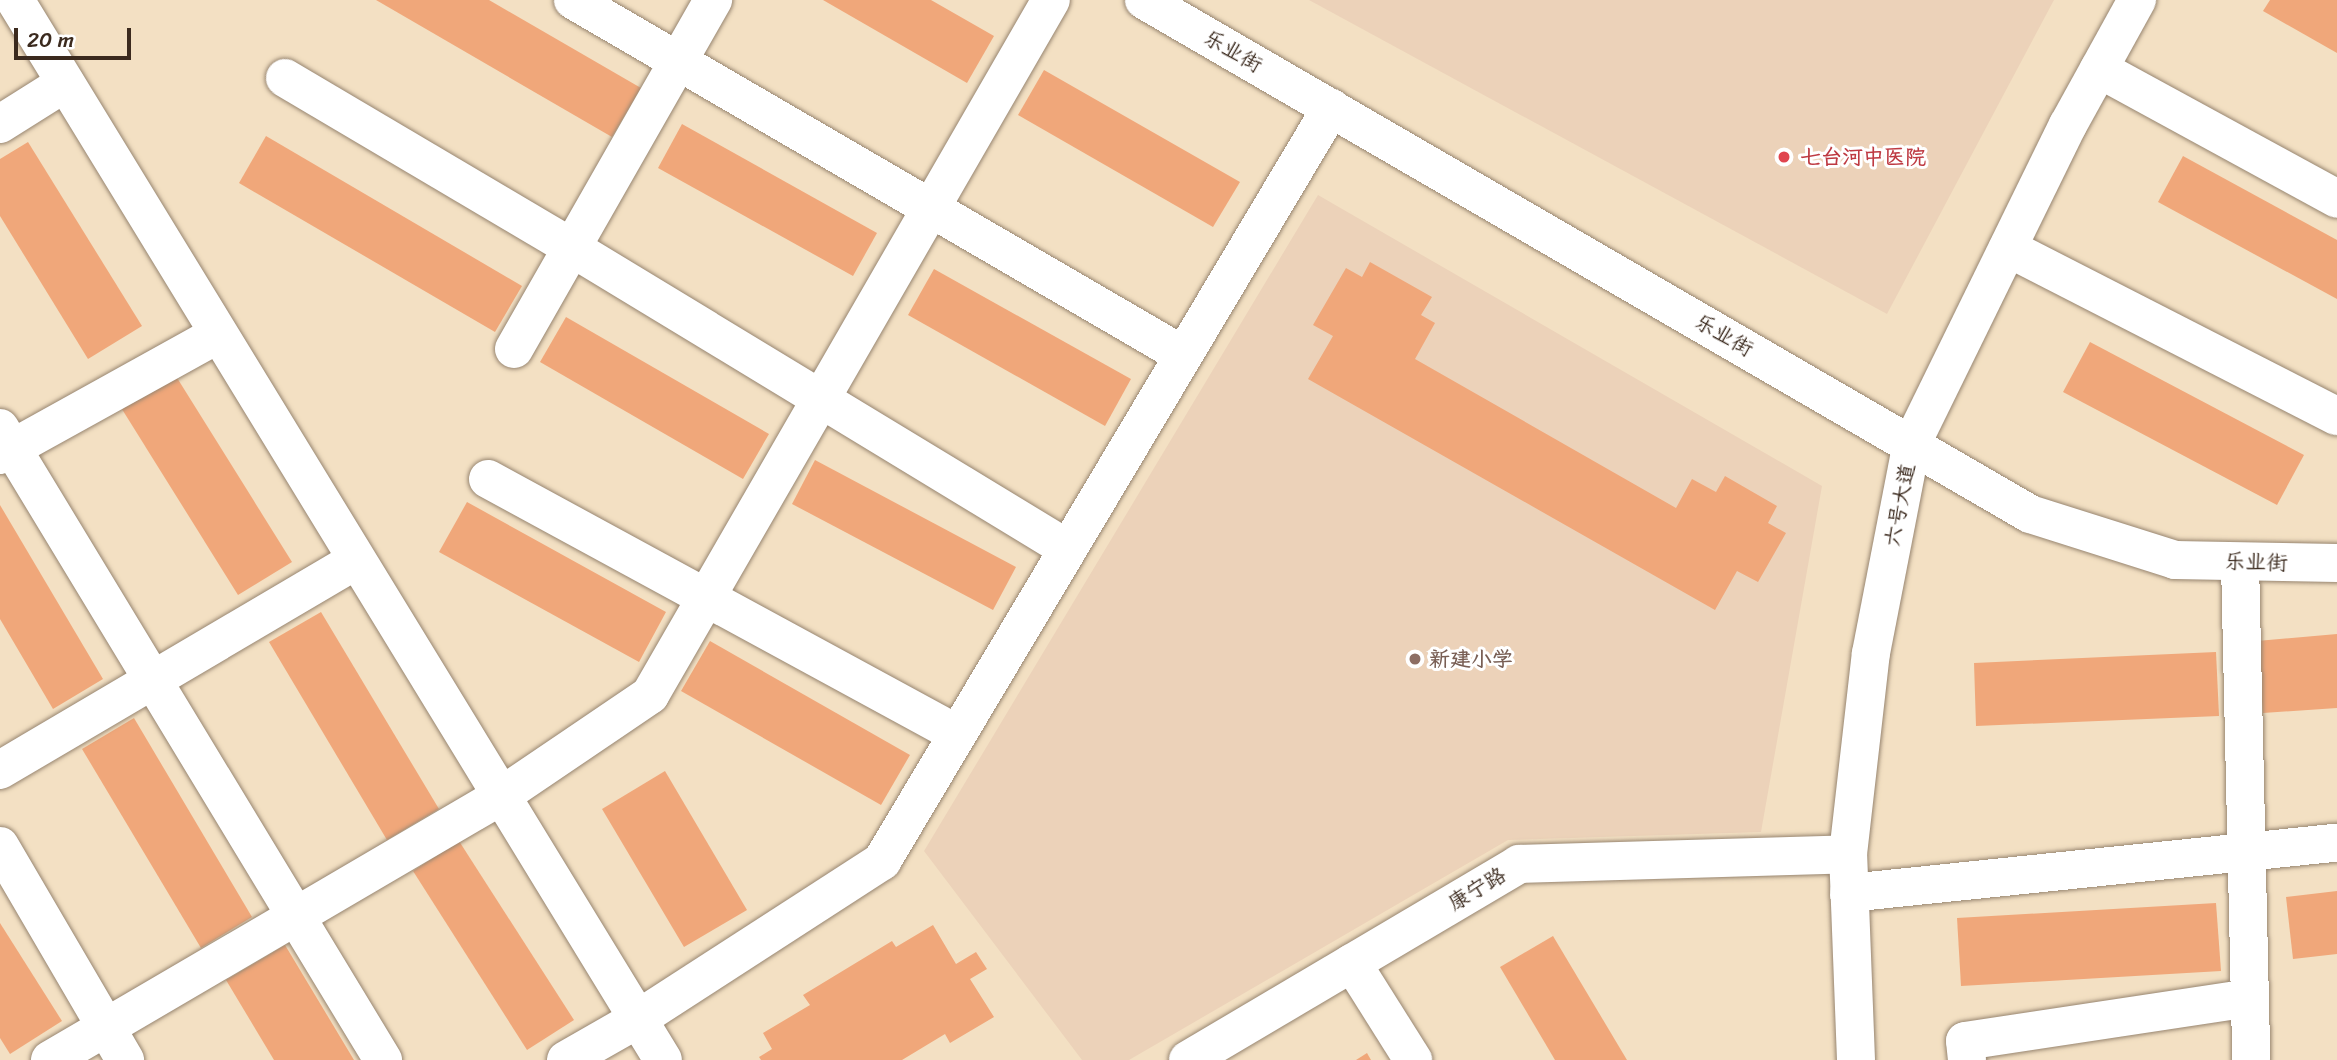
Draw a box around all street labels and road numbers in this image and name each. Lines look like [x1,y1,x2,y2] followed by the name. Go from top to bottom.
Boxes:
[1199,24,1267,78] street label: 乐业街
[1690,308,1758,362] street label: 乐业街
[1880,461,1920,549] street label: 六号大道
[2224,548,2288,576] street label: 乐业街
[1444,862,1510,916] street label: 康宁路

